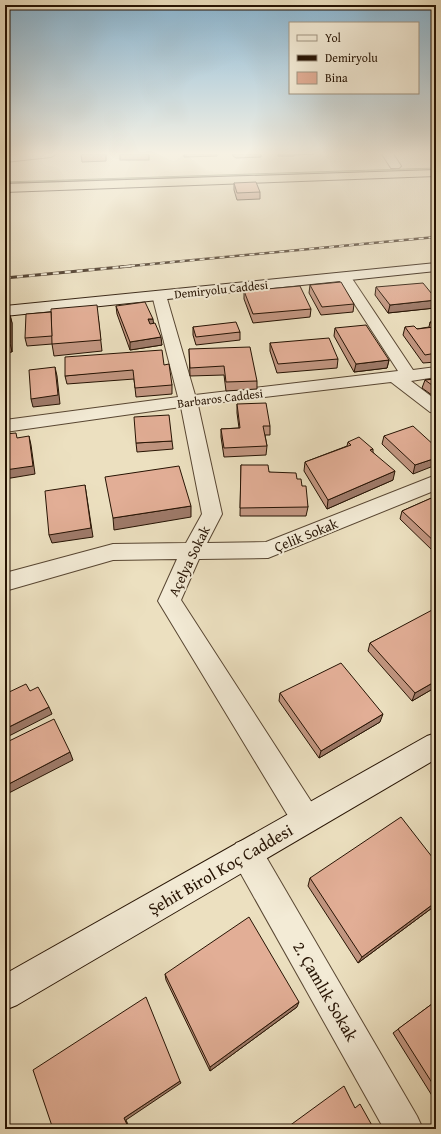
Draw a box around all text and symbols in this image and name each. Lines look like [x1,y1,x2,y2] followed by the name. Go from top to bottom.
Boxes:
[289,22,419,94] legend
[325,29,342,46] text: Yol
[325,49,378,66] text: Demiryolu
[325,69,348,86] text: Bina
[173,276,269,302] street label: Demiryolu Caddesi
[176,384,265,412] street label: Barbaros Caddesi
[271,513,342,557] street label: Çelik Sokak
[163,521,215,600] street label: Açelya Sokak
[143,817,297,921] street label: Şehit Birol Koç Caddesi
[287,937,365,1046] street label: 2. Çamlık Sokak

